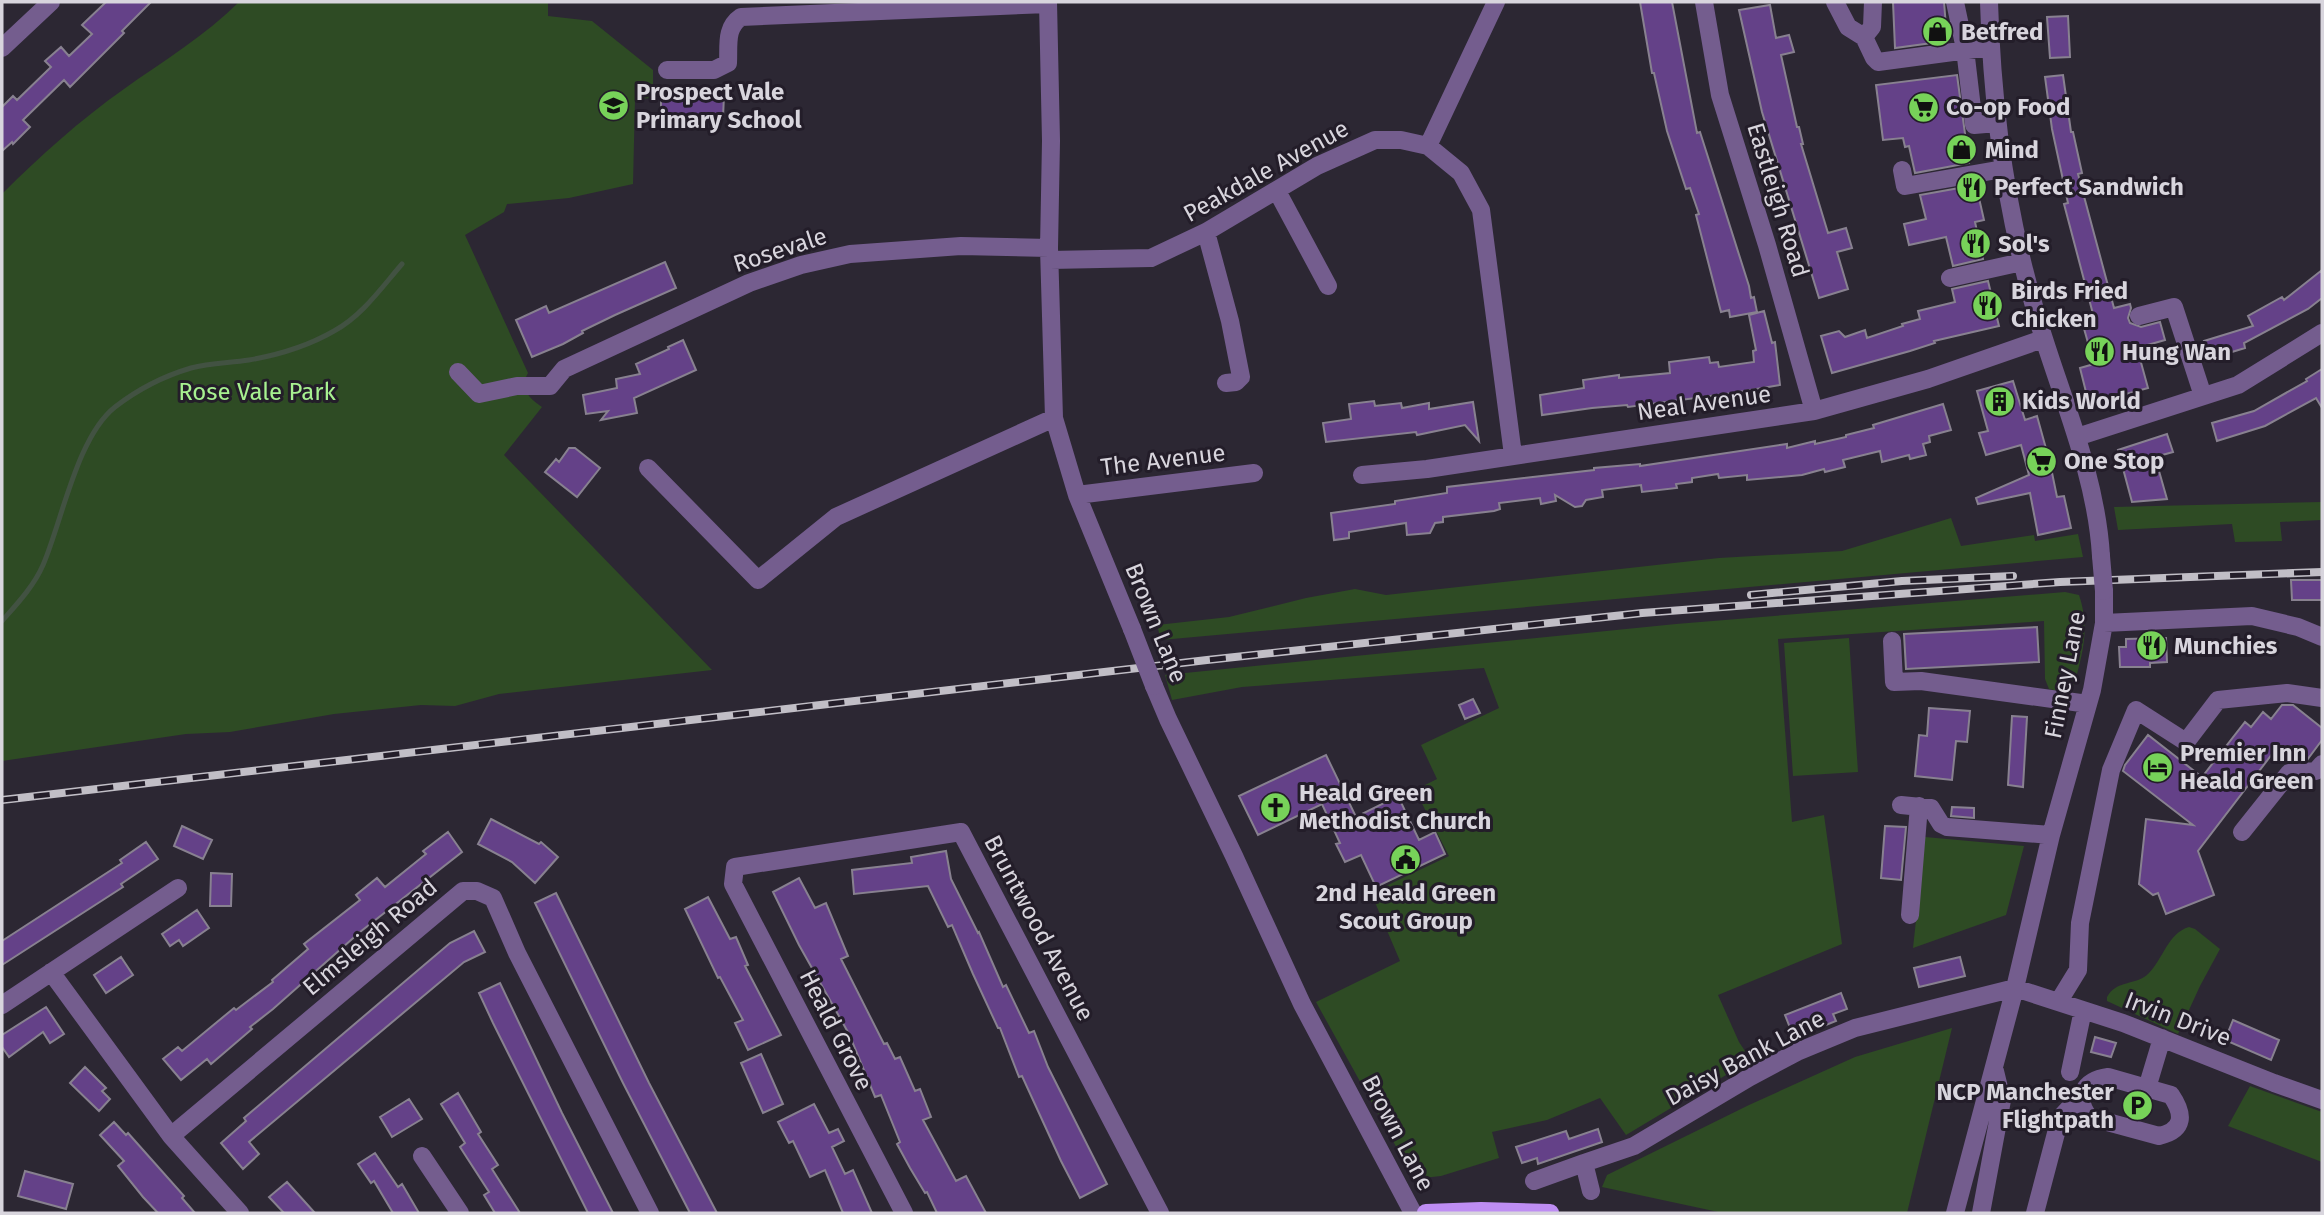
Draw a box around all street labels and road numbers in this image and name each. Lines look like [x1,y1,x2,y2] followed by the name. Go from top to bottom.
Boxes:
[1179,114,1353,228] street label: Peakdale Avenue
[1741,119,1815,281] street label: Eastleigh Road
[730,222,830,278] street label: Rosevale
[1635,380,1773,426] street label: Neal Avenue
[1099,438,1227,482] street label: The Avenue
[1119,559,1193,687] street label: Brown Lane
[2039,609,2091,741] street label: Finney Lane
[978,830,1100,1026] street label: Bruntwood Avenue
[297,873,443,1001] street label: Elmsleigh Road
[794,965,878,1095] street label: Heald Grove
[2121,986,2235,1052] street label: Irvin Drive
[1661,1004,1829,1112] street label: Daisy Bank Lane
[1356,1070,1440,1196] street label: Brown Lane

